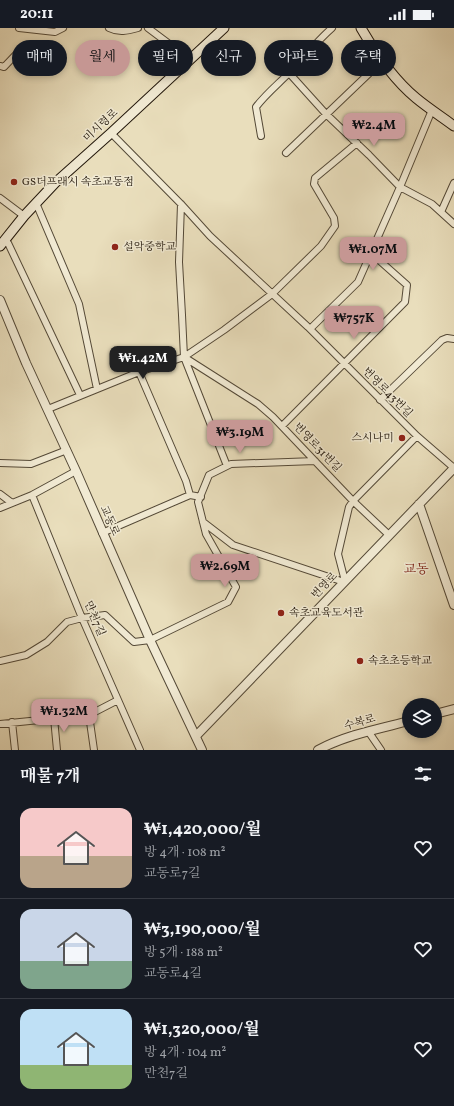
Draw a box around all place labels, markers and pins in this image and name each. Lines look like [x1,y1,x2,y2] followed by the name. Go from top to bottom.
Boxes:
[346,113,402,147] pin: ₩2.4M
[22,175,134,190] place label: GS더프래시 속초교동점
[9,177,19,187] marker: GS더프래시 속초교동점
[340,237,406,271] pin: ₩1.07M
[123,240,177,255] place label: 설악중학교
[110,242,120,252] marker: 설악중학교
[326,306,382,340] pin: ₩757K
[110,346,176,380] pin: ₩1.42M
[207,420,273,454] pin: ₩3.19M
[351,431,394,446] place label: 스시나미
[397,433,407,443] marker: 스시나미
[192,554,258,588] pin: ₩2.69M
[289,606,364,621] place label: 속초교육도서관
[276,608,286,618] marker: 속초교육도서관
[368,654,432,669] place label: 속초초등학교
[355,656,365,666] marker: 속초초등학교
[31,699,97,733] pin: ₩1.32M

